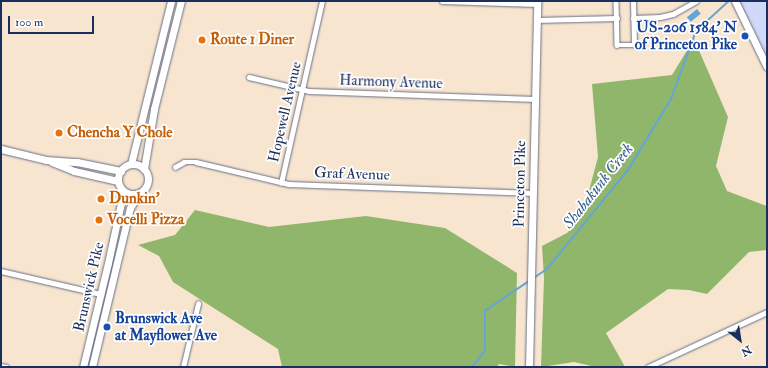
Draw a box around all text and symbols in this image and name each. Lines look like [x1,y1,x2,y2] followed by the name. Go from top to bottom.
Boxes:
[10,8,96,34] scale bar
[15,15,43,30] text: 100 m
[635,18,737,53] place label: US-206 1584' N of Princeton Pike
[210,31,294,49] place label: Route 1 Diner
[740,31,750,41] marker: US-206 1584' N of Princeton Pike
[197,35,207,45] marker: Route 1 Diner
[265,60,305,164] street label: Hopewell Avenue
[339,71,443,93] street label: Harmony Avenue
[67,124,173,142] place label: Chencha Y Chole
[54,128,64,138] marker: Chencha Y Chole
[510,140,530,228] street label: Princeton Pike
[559,140,637,232] water label: Shabakunk Creek
[314,164,390,184] street label: Graf Avenue
[109,190,159,208] place label: Dunkin'
[96,194,106,204] marker: Dunkin'
[107,211,184,229] place label: Vocelli Pizza
[94,215,104,225] marker: Vocelli Pizza
[70,240,108,334] street label: Brunswick Pike
[115,309,217,344] place label: Brunswick Ave at Mayflower Ave
[720,320,760,360] north arrow
[102,322,112,332] marker: Brunswick Ave at Mayflower Ave
[739,343,754,359] text: N

